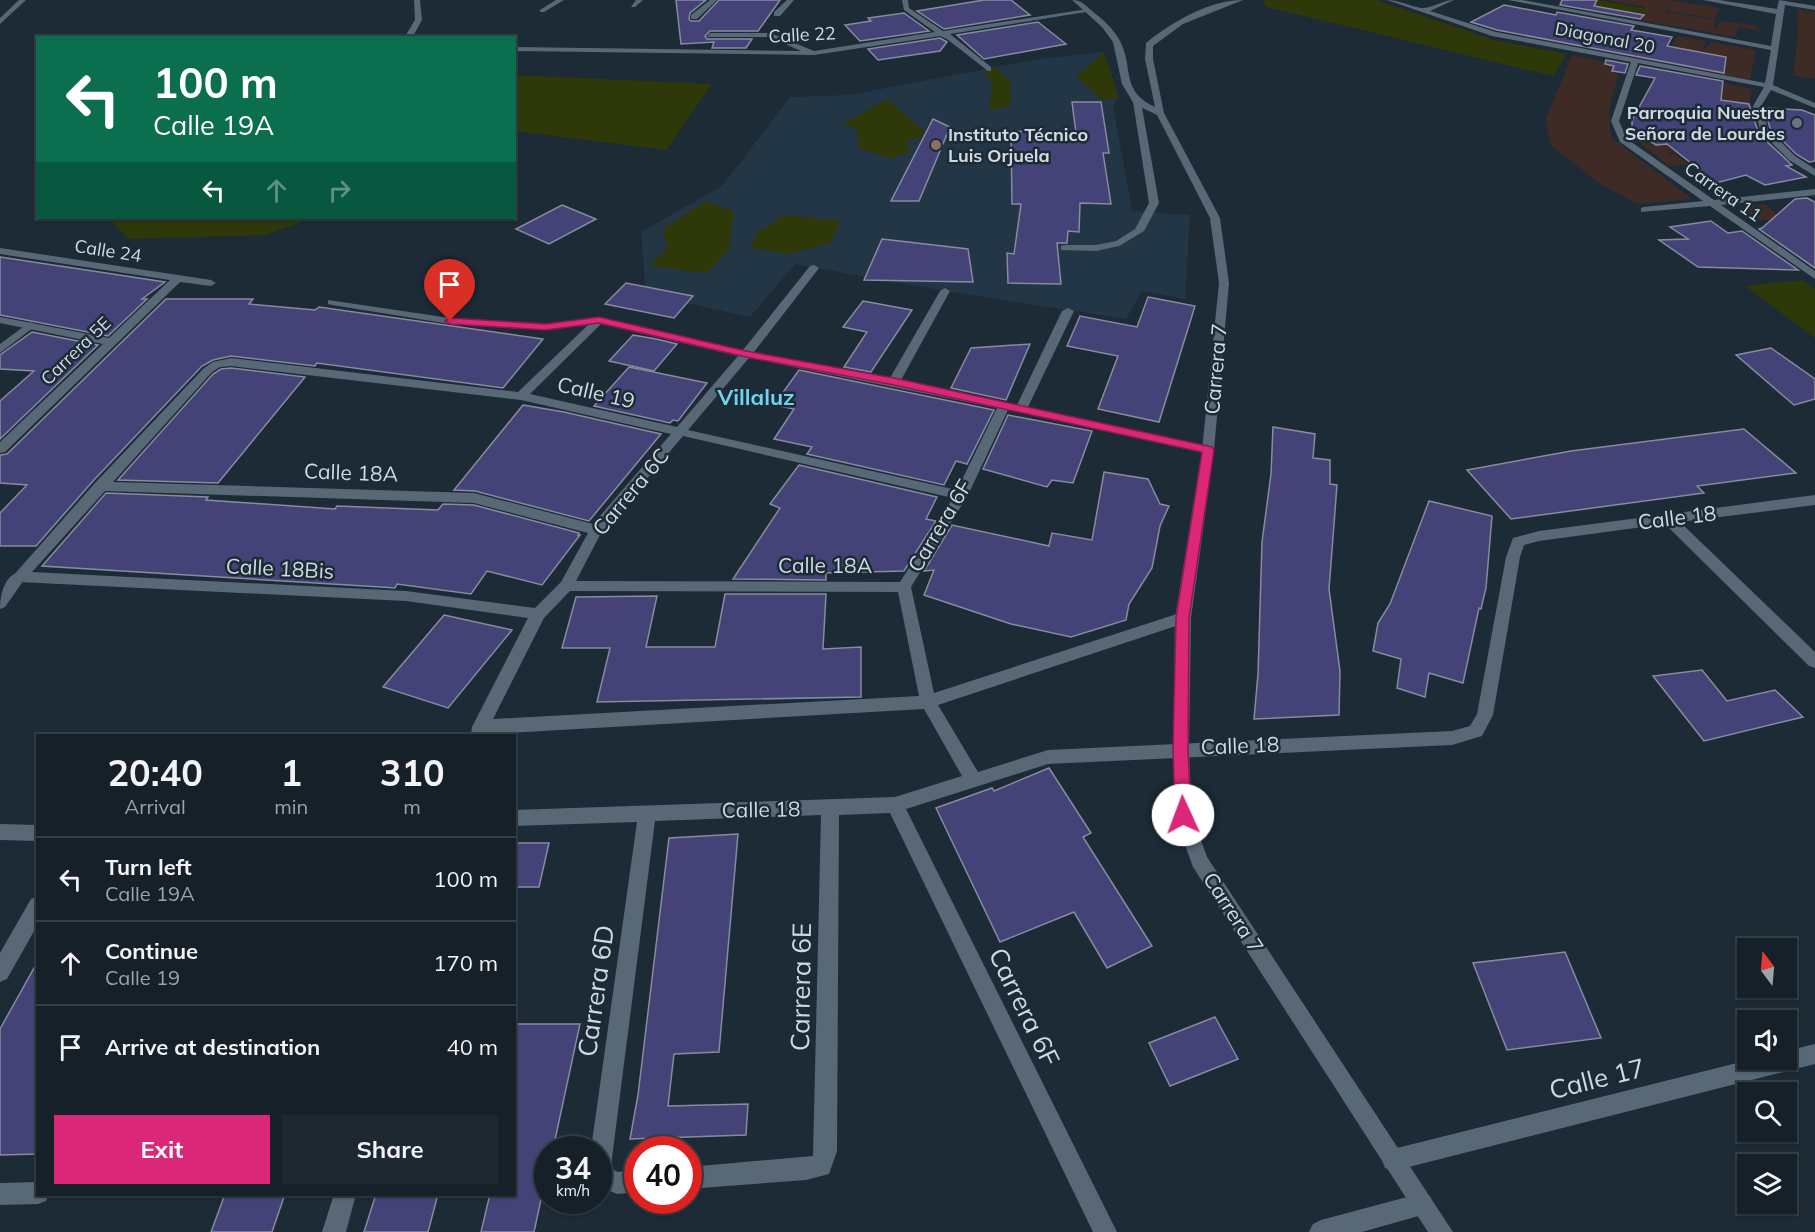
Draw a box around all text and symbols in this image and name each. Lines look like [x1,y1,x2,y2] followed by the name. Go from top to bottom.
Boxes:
[1553,17,1657,58] street label: Diagonal 20
[768,21,836,48] street label: Calle 22
[153,56,278,109] text: 100 m
[54,60,132,138] icon: left
[1625,101,1785,145] place label: Parroquia Nuestra Señora de Lourdes
[153,108,274,142] text: Calle 19A
[1790,116,1804,130] marker: Parroquia Nuestra Señora de Lourdes
[948,123,1088,167] place label: Instituto Técnico Luis Orjuela
[929,138,943,152] marker: Instituto Técnico Luis Orjuela
[1680,157,1766,227] street label: Carrera 11
[197,174,230,207] icon: left
[260,174,293,207] icon: ahead
[323,174,356,207] icon: right
[73,234,143,267] street label: Calle 24
[424,259,475,321] pin
[433,268,466,301] icon: arrive
[36,311,116,390] street label: Carrera 5E
[1198,322,1232,416] street label: Carrera 7
[555,371,638,414] street label: Calle 19
[716,383,795,411] district label: Villaluz
[586,443,674,540] street label: Carrera 6C
[304,457,399,487] street label: Calle 18A
[901,474,977,576] street label: Carrera 6F
[1636,499,1718,535] street label: Calle 18
[225,552,335,584] street label: Calle 18Bis
[778,552,873,578] street label: Calle 18A
[1200,731,1280,759] street label: Calle 18
[107,750,203,795] text: 20:40
[280,750,302,795] text: 1
[380,750,445,795] text: 310
[1151,783,1215,847] position arrow
[125,794,186,819] text: Arrival
[274,794,308,819] text: min
[403,794,421,819] text: m
[721,795,801,823] street label: Calle 18
[105,853,192,881] text: Turn left
[54,863,87,896] icon: left
[433,865,498,893] text: 100 m
[1198,867,1270,958] street label: Carrera 7
[105,881,195,906] text: Calle 19A
[570,923,621,1059] street label: Carrera 6D
[783,923,818,1051] street label: Carrera 6E
[105,937,198,965] text: Continue
[1737,938,1797,998] north arrow
[1737,938,1797,1214] map controls
[982,942,1067,1071] street label: Carrera 6F
[54,947,87,980] icon: ahead
[433,949,498,977] text: 170 m
[105,965,180,990] text: Calle 19
[1737,1010,1797,1070] button: sound
[54,1031,87,1064] icon: arrive
[105,1033,320,1061] text: Arrive at destination
[447,1033,498,1061] text: 40 m
[1546,1051,1648,1106] street label: Calle 17
[1737,1082,1797,1142] button: search
[54,1115,270,1184] button: Exit
[282,1115,498,1184] button: Share
[624,1136,702,1214] speed limit sign: 40
[555,1149,591,1187] text: 34
[1737,1154,1797,1214] button: layers
[556,1181,590,1200] text: km/h

